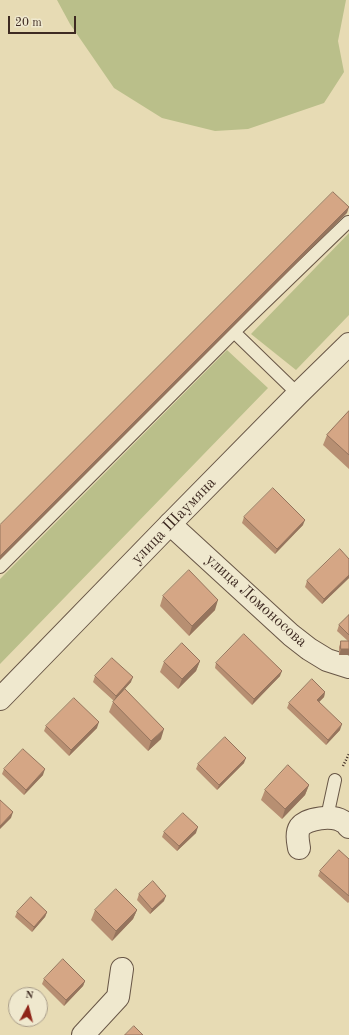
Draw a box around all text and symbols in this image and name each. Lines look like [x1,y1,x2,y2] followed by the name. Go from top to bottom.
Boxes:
[10,8,78,34] scale bar
[15,17,42,29] text: 20 m
[128,473,220,569] street label: улица Шаумяна
[201,550,311,652] street label: улица Ломоносова
[8,987,48,1027] north arrow
[25,990,34,1002] text: N

